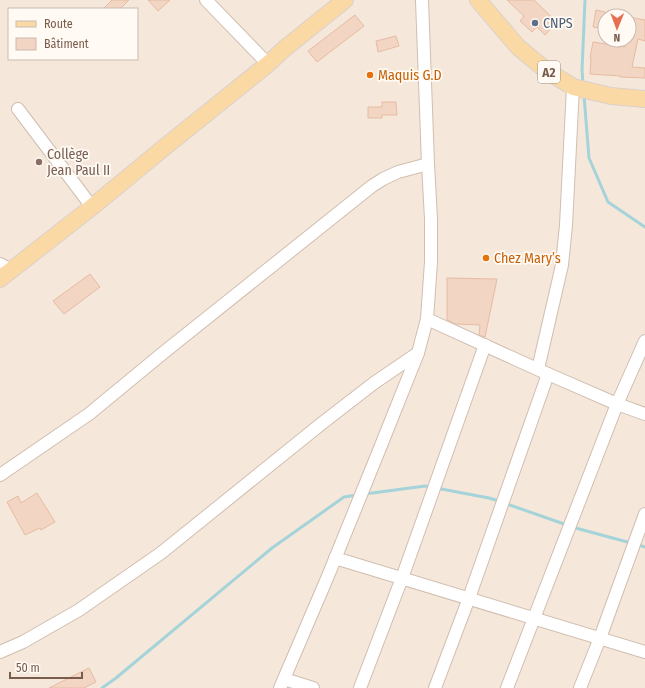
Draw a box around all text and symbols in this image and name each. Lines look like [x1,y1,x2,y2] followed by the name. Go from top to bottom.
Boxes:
[8,8,138,60] legend
[597,8,637,48] north arrow
[543,15,573,32] place label: CNPS
[44,17,73,31] text: Route
[530,18,540,28] marker: CNPS
[613,31,620,44] text: N
[44,37,89,51] text: Bâtiment
[538,61,560,83] road number: A2
[378,67,442,84] place label: Maquis G.D
[365,70,375,80] marker: Maquis G.D
[47,146,110,179] place label: Collège Jean Paul II
[34,157,44,167] marker: Collège Jean Paul II
[494,250,561,267] place label: Chez Mary’s
[481,253,491,263] marker: Chez Mary’s
[10,654,82,680] scale bar
[16,661,40,675] text: 50 m

